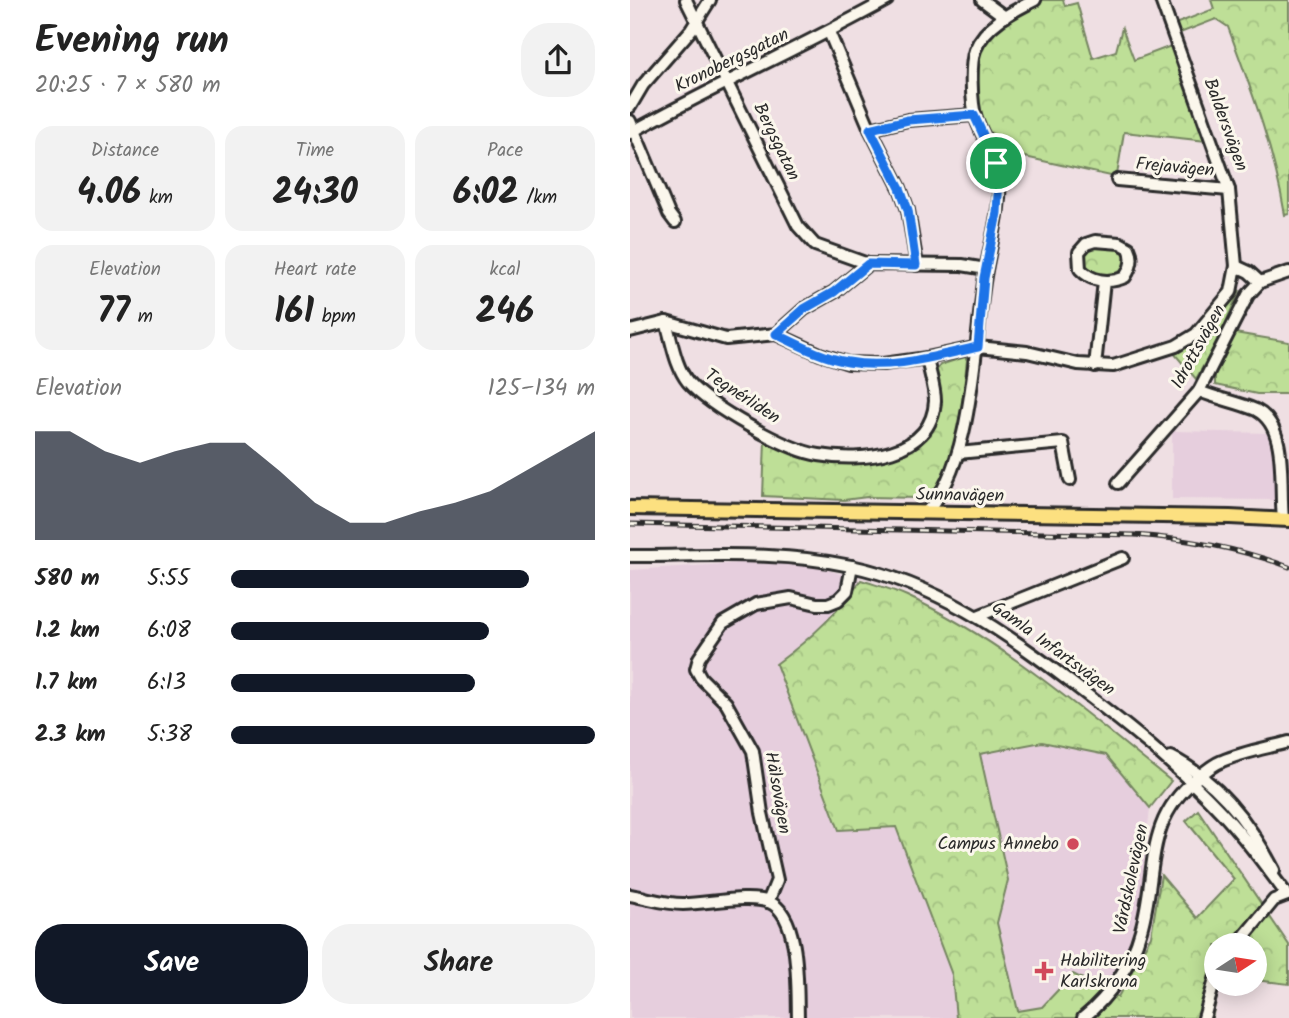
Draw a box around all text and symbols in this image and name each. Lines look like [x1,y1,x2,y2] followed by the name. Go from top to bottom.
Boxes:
[35,12,229,72] text: Evening run
[670,21,794,101] street label: Kronobergsgatan
[521,23,595,97] button: share
[35,68,221,104] text: 20:25 · 7 × 580 m
[1195,74,1255,176] street label: Baldersvägen
[745,98,807,186] street label: Bergsgatan
[966,133,1026,193] pin
[91,136,159,166] text: Distance
[296,136,334,166] text: Time
[487,136,523,166] text: Pace
[977,144,1015,182] icon: arrive
[1134,150,1216,186] street label: Frejavägen
[77,166,141,222] text: 4.06
[272,166,358,222] text: 24:30
[453,166,519,222] text: 6:02
[141,183,173,213] text: km
[519,183,557,213] text: /km
[89,255,161,285] text: Elevation
[274,255,356,285] text: Heart rate
[490,255,520,285] text: kcal
[97,285,130,341] text: 77
[274,285,314,341] text: 161
[476,285,534,341] text: 246
[1164,299,1234,395] street label: Idrottsvägen
[130,302,153,332] text: m
[314,302,356,332] text: bpm
[698,362,786,432] street label: Tegnérliden
[35,371,122,407] text: Elevation
[487,371,595,407] text: 125–134 m
[916,481,1004,511] street label: Sunnavägen
[35,561,100,597] text: 580 m
[147,561,190,597] text: 5:55
[985,594,1121,704] street label: Gamla Infartsvägen
[35,613,100,649] text: 1.2 km
[147,613,191,649] text: 6:08
[35,665,97,701] text: 1.7 km
[147,665,186,701] text: 6:13
[35,717,105,753] text: 2.3 km
[147,717,192,753] text: 5:38
[756,750,798,836] street label: Hälsovägen
[1106,821,1158,937] street label: Vårdskolevägen
[937,830,1059,859] place label: Campus Annebo
[1065,836,1081,852] marker: Campus Annebo
[35,924,308,1004] button: Save
[322,924,595,1004] button: Share
[1204,933,1267,996] north arrow
[1204,933,1267,996] map controls
[1060,947,1146,997] place label: Habilitering Karlskrona
[1034,961,1054,981] marker: Habilitering Karlskrona

